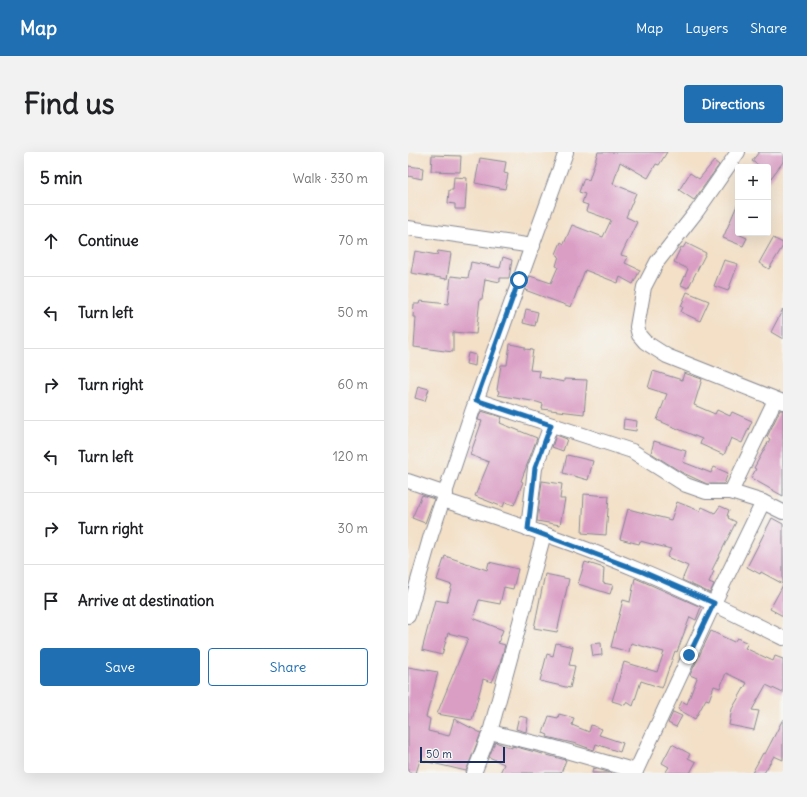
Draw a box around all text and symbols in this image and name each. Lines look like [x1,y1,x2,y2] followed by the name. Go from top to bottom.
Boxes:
[20,16,57,40] text: Map
[636,19,663,37] text: Map
[685,19,728,37] text: Layers
[750,19,787,37] text: Share
[684,85,783,123] button: Directions
[24,86,115,122] text: Find us
[735,164,771,236] map controls
[735,164,771,200] button: +
[40,167,82,189] text: 5 min
[293,170,368,187] text: Walk · 330 m
[735,200,771,236] button: −
[40,230,62,252] icon: ahead
[78,231,139,250] text: Continue
[339,232,368,249] text: 70 m
[510,271,528,289] route start
[40,302,62,324] icon: left
[78,303,133,322] text: Turn left
[337,304,368,321] text: 50 m
[40,374,62,396] icon: right
[78,375,143,394] text: Turn right
[337,376,368,393] text: 60 m
[40,446,62,468] icon: left
[78,447,133,466] text: Turn left
[333,448,368,465] text: 120 m
[40,518,62,540] icon: right
[78,519,143,538] text: Turn right
[338,520,368,537] text: 30 m
[40,590,62,612] icon: arrive
[78,591,214,610] text: Arrive at destination
[680,646,698,664] route end
[40,648,200,686] button: Save
[208,648,368,686] button: Share
[420,745,505,764] scale bar
[426,747,452,761] text: 50 m

